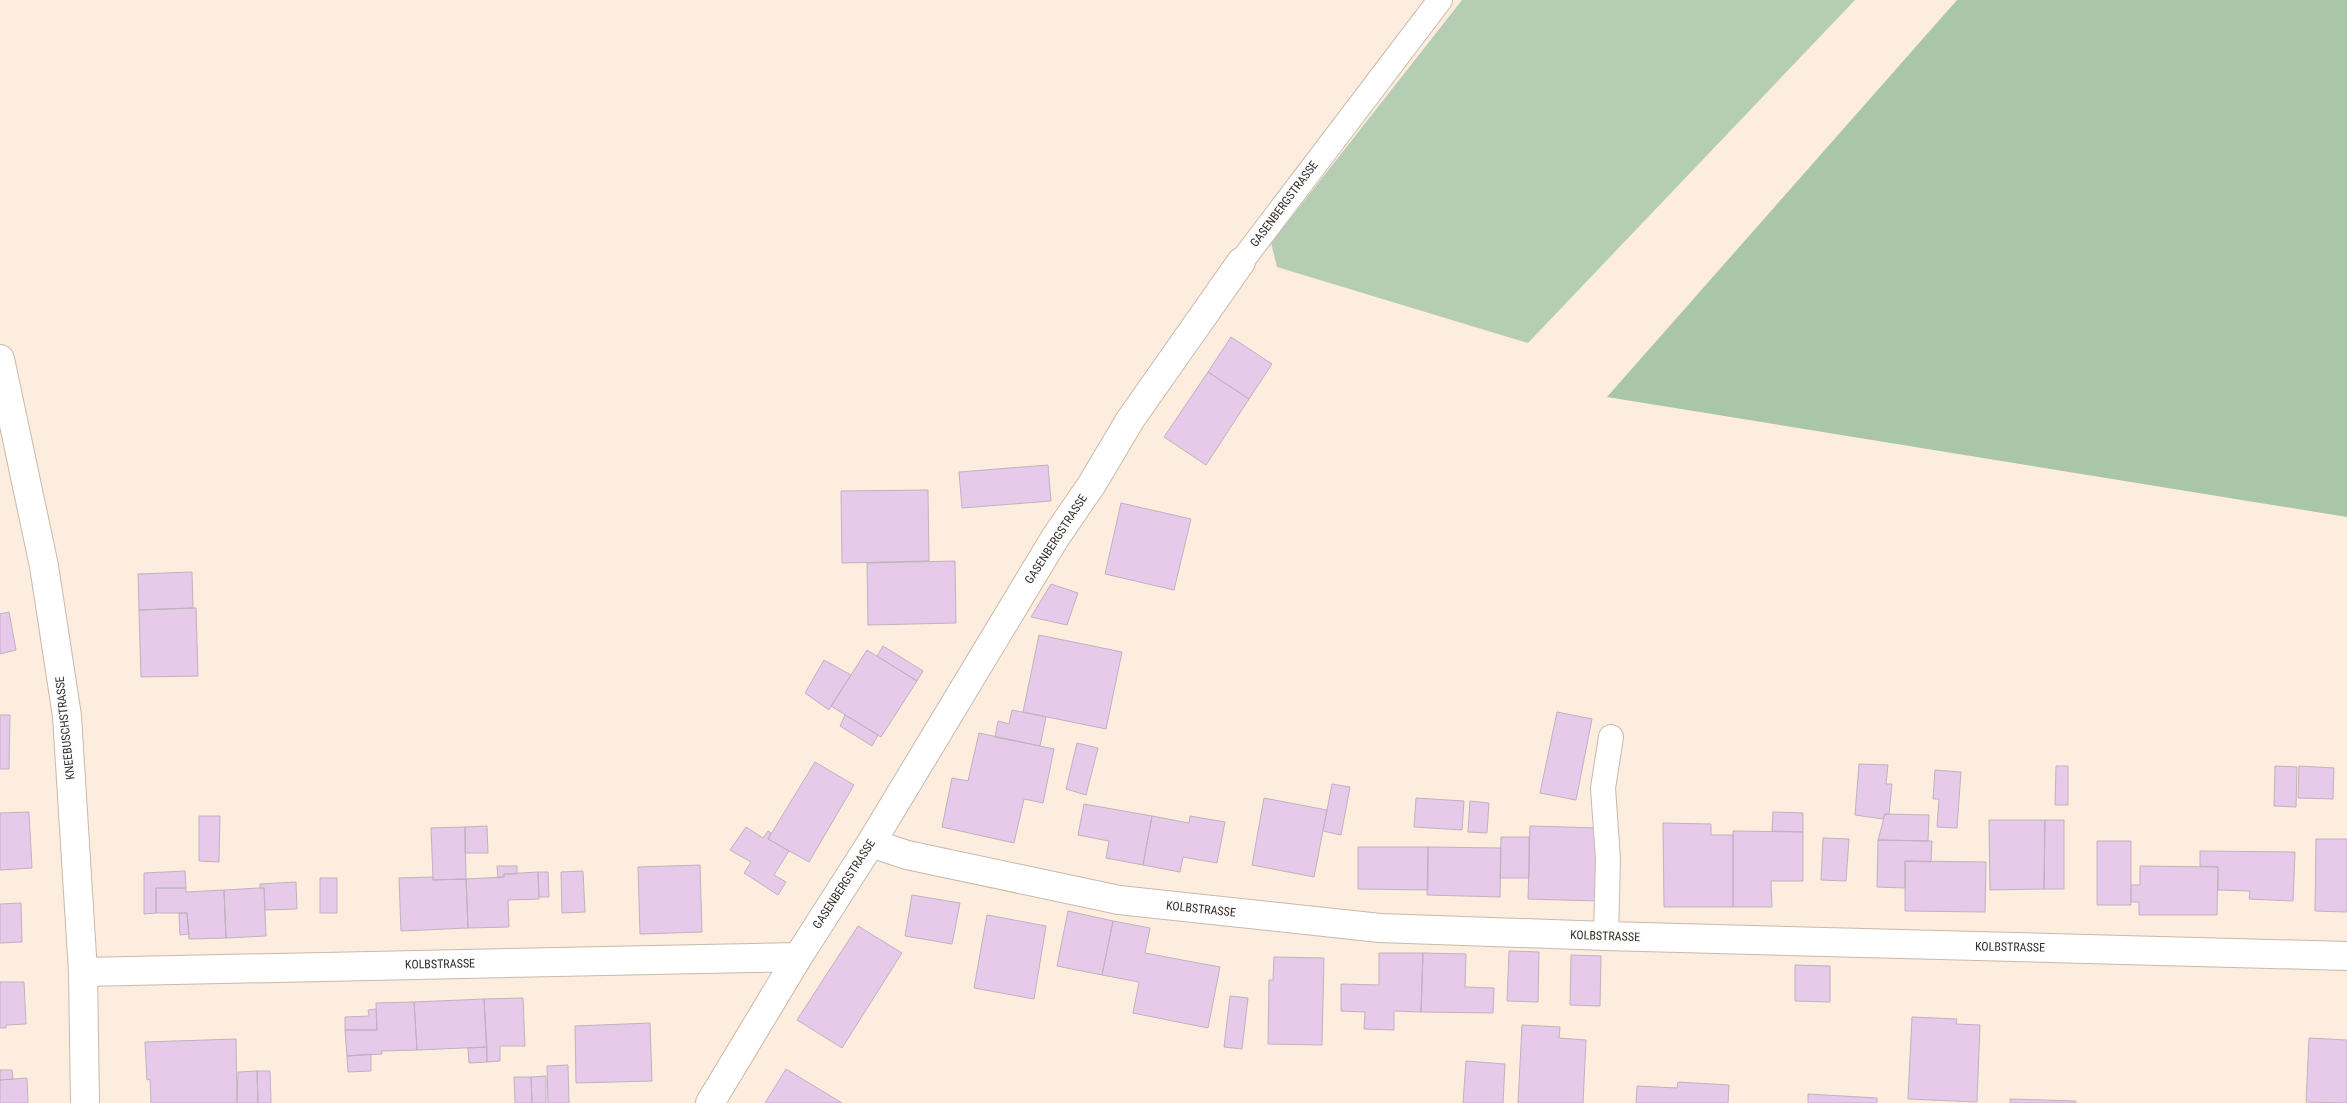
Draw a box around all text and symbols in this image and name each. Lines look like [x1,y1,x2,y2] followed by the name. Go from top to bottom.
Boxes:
[1247,158,1321,250] street label: GASENBERGSTRASSE
[1022,492,1090,586] street label: GASENBERGSTRASSE
[53,676,77,780] street label: KNEEBUSCHSTRASSE
[810,837,878,931] street label: GASENBERGSTRASSE
[1165,898,1237,920] street label: KOLBSTRASSE
[1570,928,1640,944] street label: KOLBSTRASSE
[1975,939,2045,955] street label: KOLBSTRASSE
[405,956,475,972] street label: KOLBSTRASSE

